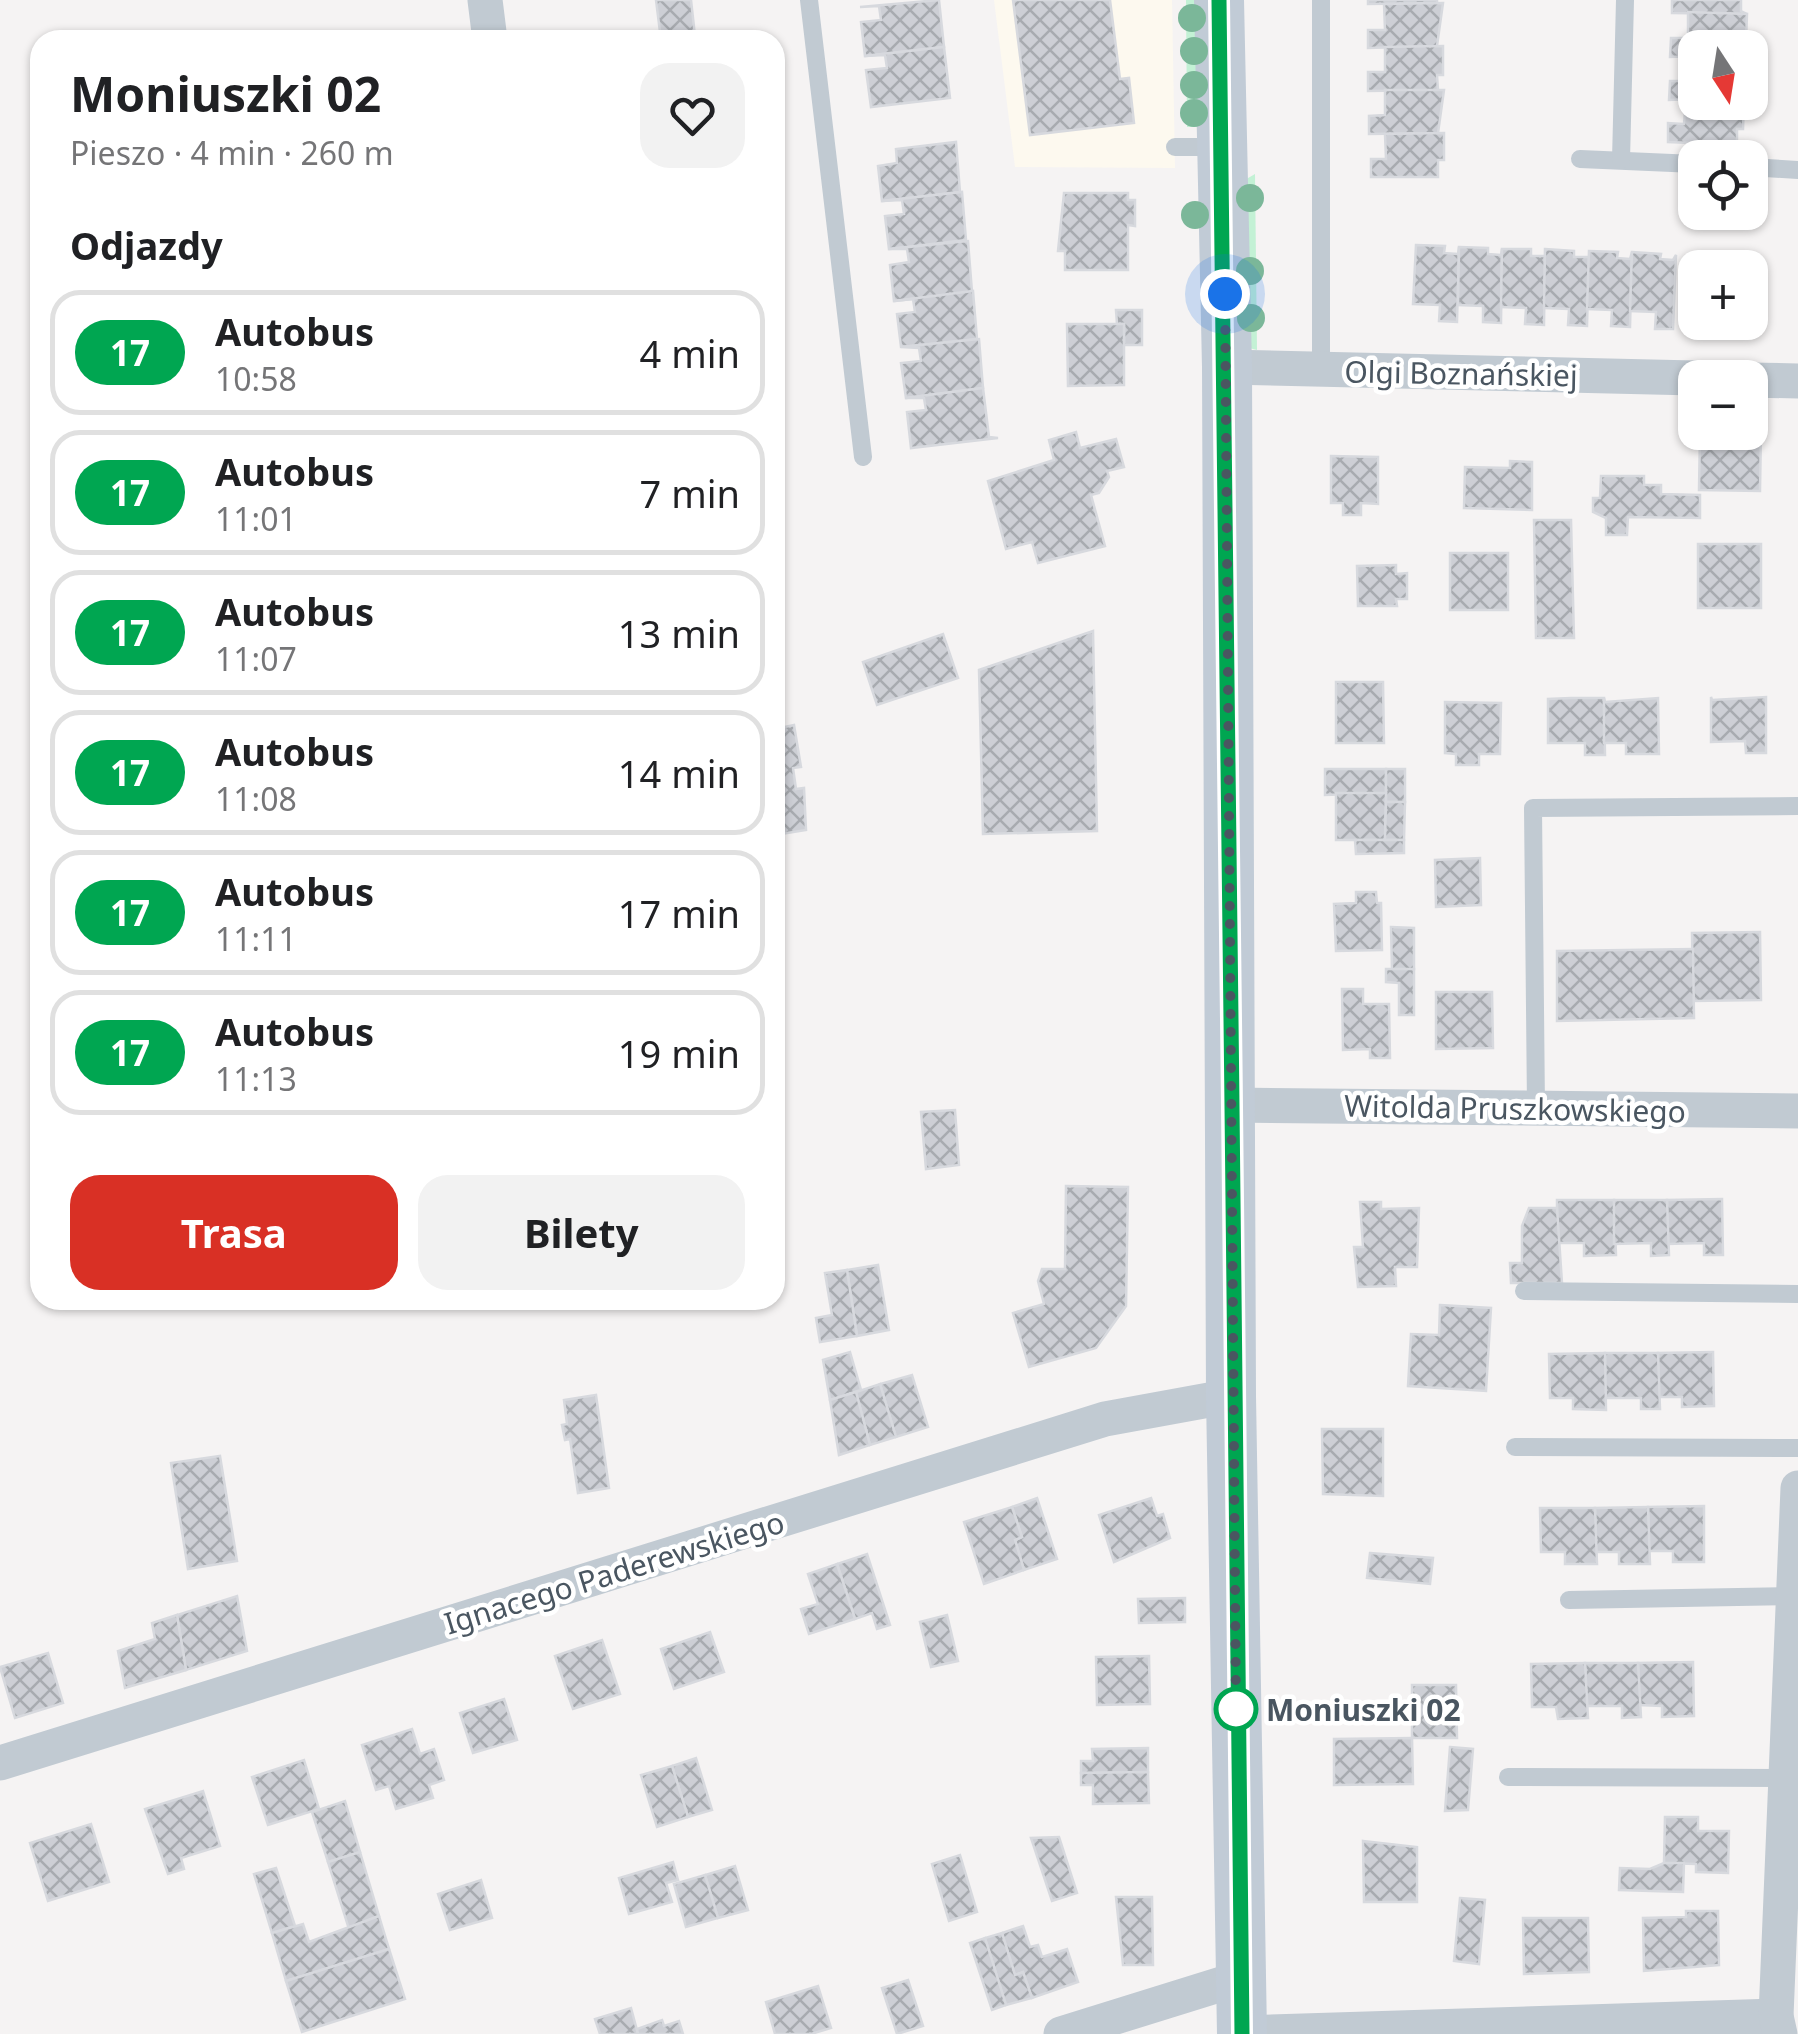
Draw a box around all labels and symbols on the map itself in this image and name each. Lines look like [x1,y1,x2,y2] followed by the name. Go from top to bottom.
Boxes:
[1678,30,1768,120] north arrow
[1200,269,1250,319] your location
[1344,350,1578,396] street label: Olgi Boznańskiej
[1344,1085,1686,1131] street label: Witolda Pruszkowskiego
[439,1501,789,1643] street label: Ignacego Paderewskiego
[1215,1688,1257,1730] marker: Moniuszki 02
[1266,1689,1461,1730] place label: Moniuszki 02

